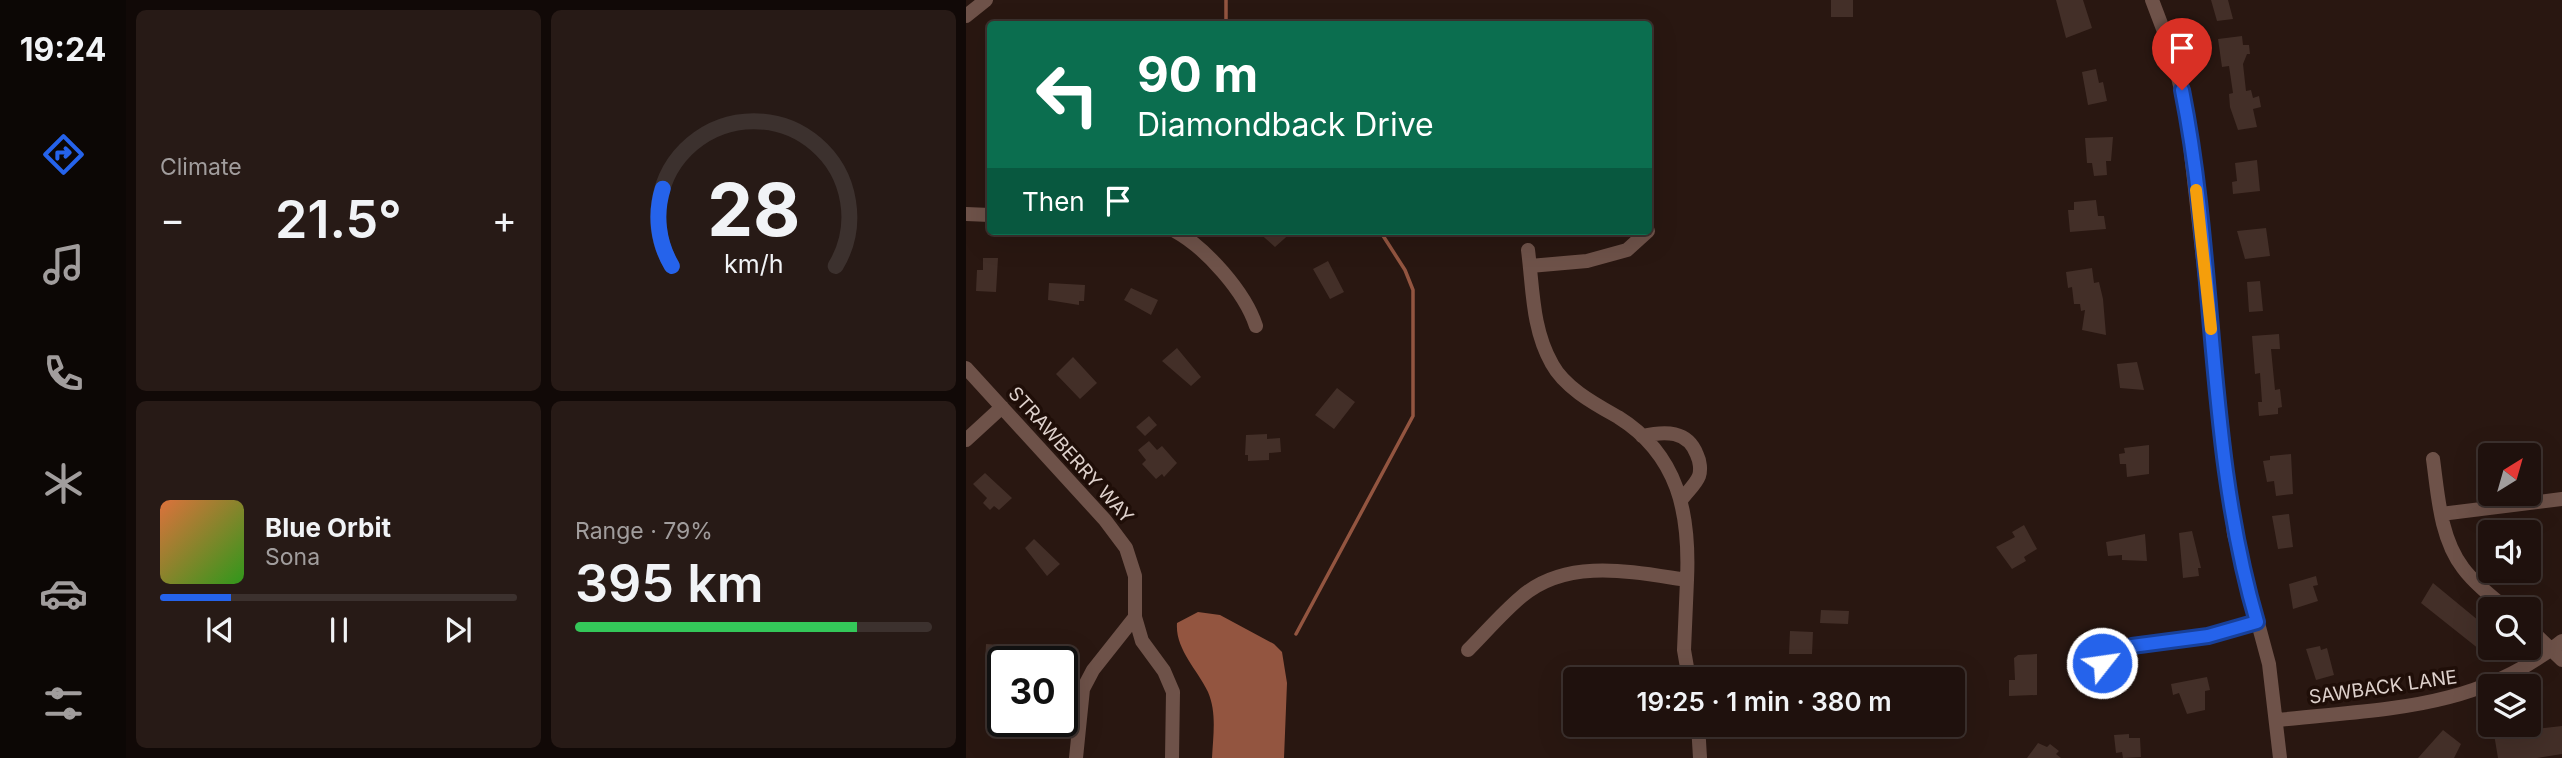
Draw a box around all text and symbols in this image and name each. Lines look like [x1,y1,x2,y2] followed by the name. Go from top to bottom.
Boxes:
[2152,18,2212,90] pin
[2163,29,2201,67] icon: arrive
[20,30,106,69] text: 19:24
[1137,45,1258,104] text: 90 m
[1022,49,1113,140] icon: left
[1137,105,1434,144] text: Diamondback Drive
[39,130,88,179] icon: directions
[160,153,242,181] text: Climate
[707,166,800,255] text: 28
[1099,182,1137,220] icon: arrive
[1022,186,1085,217] text: Then
[275,188,402,251] text: 21.5°
[160,196,185,242] text: −
[492,196,517,242] text: +
[39,240,88,289] icon: music
[724,249,783,279] text: km/h
[39,349,88,398] icon: phone
[1004,382,1138,528] street label: STRAWBERRY WAY
[2478,443,2541,506] north arrow
[2478,443,2541,737] map controls
[39,459,88,508] icon: climate
[265,512,391,543] text: Blue Orbit
[575,517,713,545] text: Range · 79%
[2478,520,2541,583] button: sound
[265,543,320,571] text: Sona
[575,552,764,615] text: 395 km
[39,569,88,618] icon: car
[2478,597,2541,660] button: search
[201,611,239,649] icon: previous
[320,611,358,649] icon: pause
[439,611,477,649] icon: next
[2065,626,2139,700] position arrow
[987,646,1078,737] speed limit sign: 30
[2307,665,2459,709] street label: SAWBACK LANE
[2478,674,2541,737] button: layers
[39,679,88,728] icon: filters
[1636,686,1892,717] text: 19:25 · 1 min · 380 m

